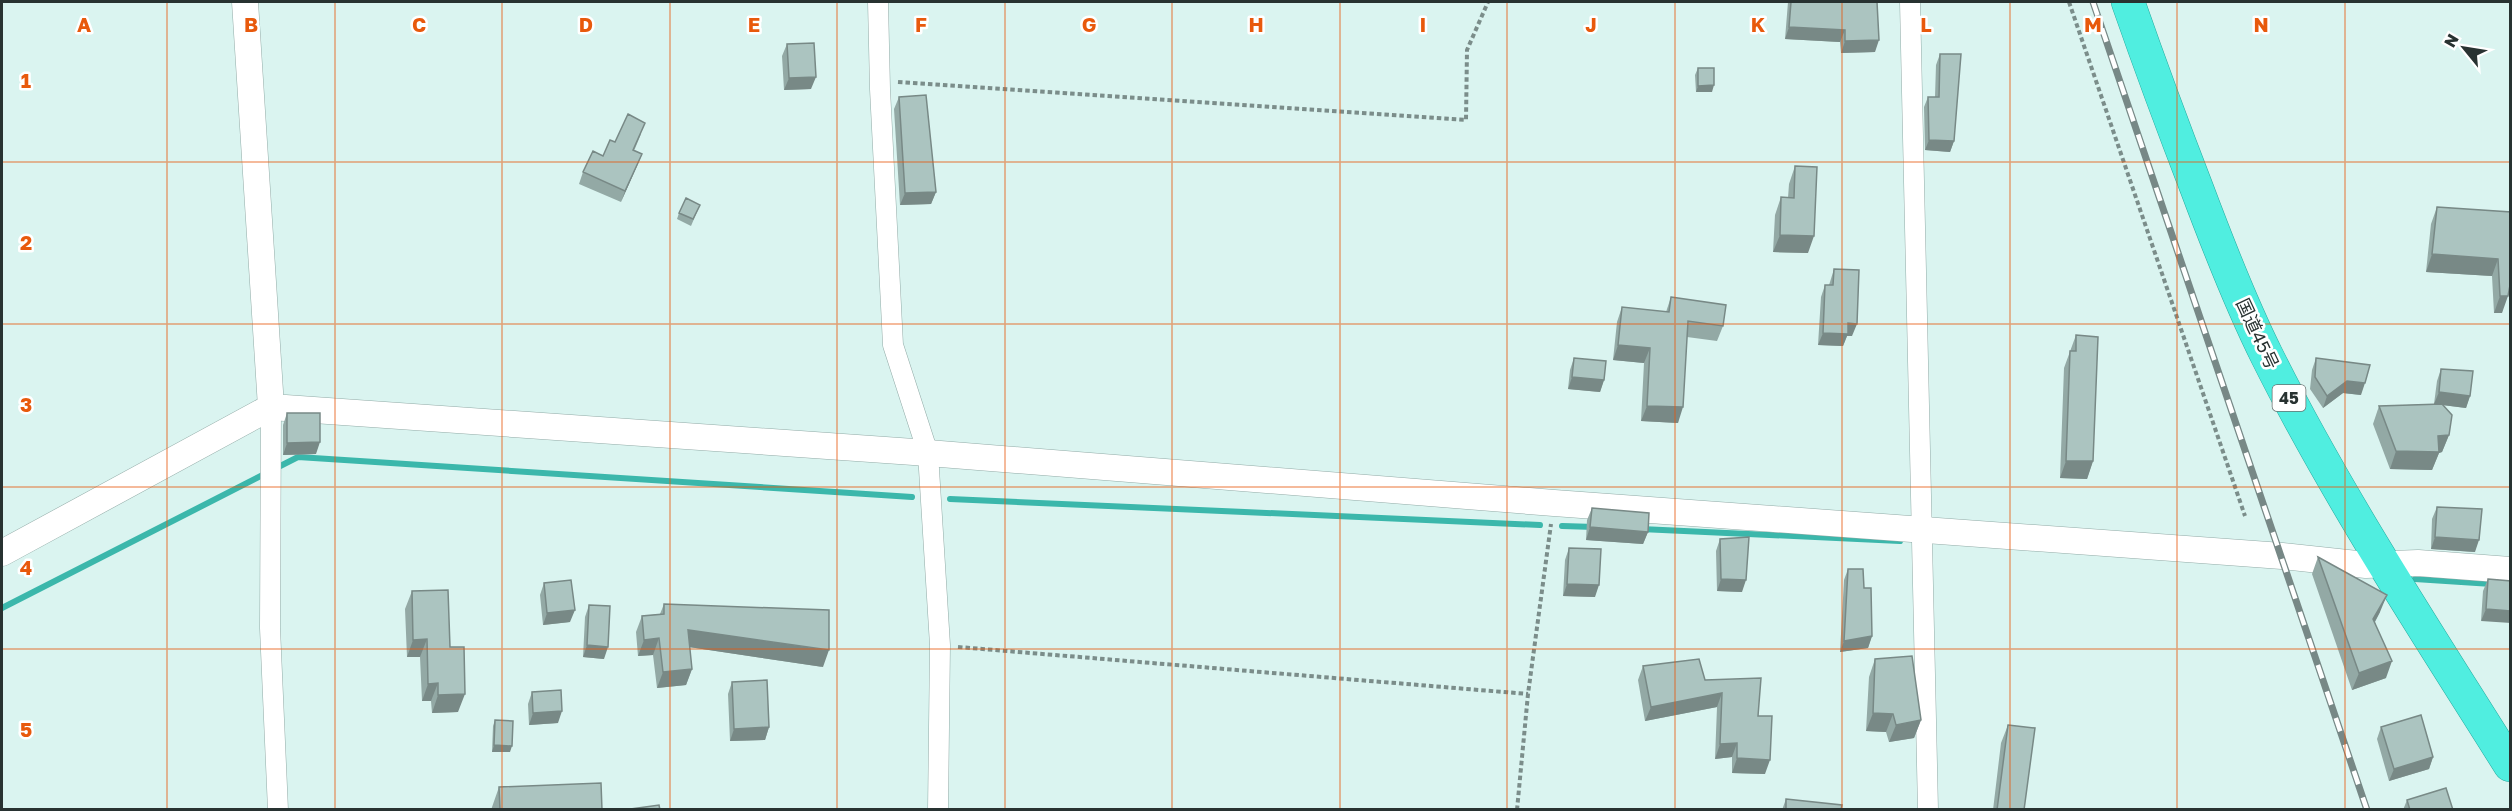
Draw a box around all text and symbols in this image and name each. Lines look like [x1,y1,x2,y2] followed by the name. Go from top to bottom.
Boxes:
[77,12,91,36] text: A
[244,12,258,36] text: B
[412,12,426,36] text: C
[579,12,593,36] text: D
[748,12,760,36] text: E
[915,12,927,36] text: F
[1082,12,1096,36] text: G
[1248,12,1264,36] text: H
[1420,12,1426,36] text: I
[1585,12,1597,36] text: J
[1751,12,1766,36] text: K
[1920,12,1932,36] text: L
[2084,12,2102,36] text: M
[2253,12,2269,36] text: N
[2434,18,2494,78] north arrow
[2439,30,2463,51] text: N
[21,68,31,92] text: 1
[20,230,32,254] text: 2
[2232,295,2284,372] street label: 国道45号
[2272,385,2306,411] road number: 45
[20,392,32,416] text: 3
[20,555,32,579] text: 4
[20,717,32,741] text: 5

